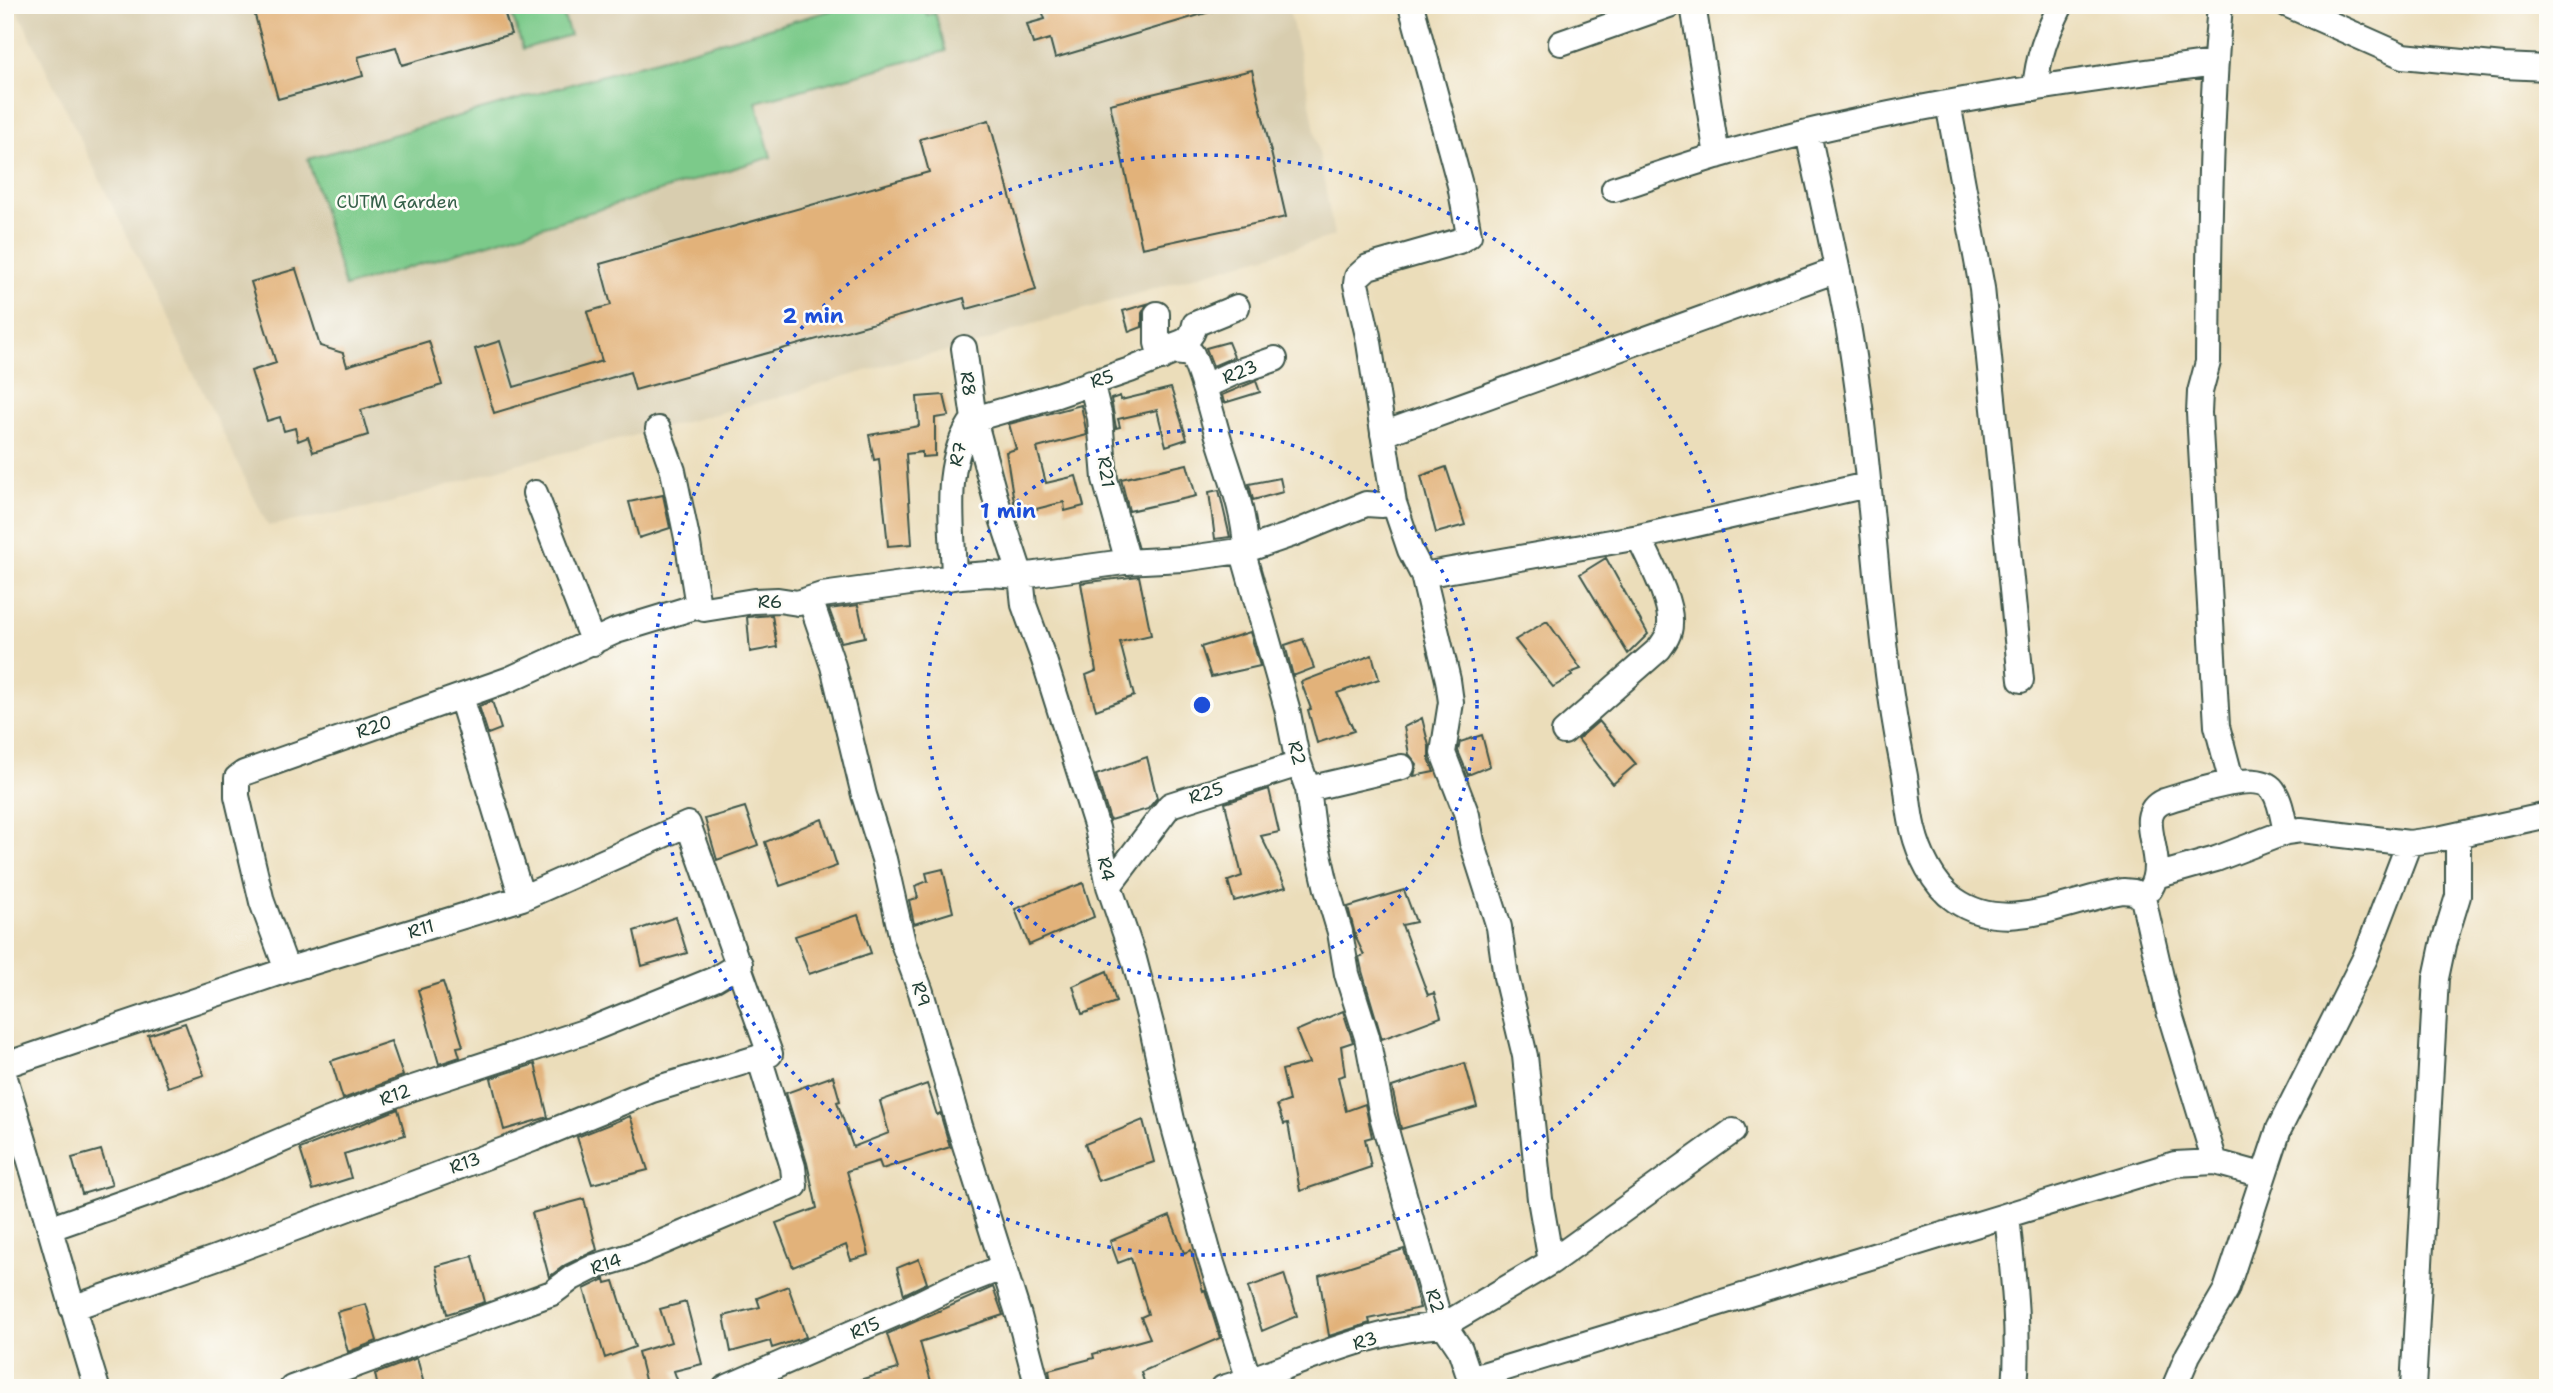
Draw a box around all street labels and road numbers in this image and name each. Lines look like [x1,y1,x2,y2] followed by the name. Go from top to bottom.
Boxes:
[1219,354,1261,390] street label: R23
[1087,364,1117,394] street label: R5
[955,370,981,398] street label: R8
[943,439,973,469] street label: R7
[1092,455,1120,489] street label: R21
[758,590,782,614] street label: R6
[353,710,395,744] street label: R20
[1282,738,1312,768] street label: R2
[1186,776,1226,810] street label: R25
[1092,854,1120,884] street label: R4
[405,914,437,944] street label: R11
[906,978,936,1010] street label: R9
[376,1078,414,1112] street label: R12
[446,1146,484,1180] street label: R13
[587,1248,625,1280] street label: R14
[1420,1286,1450,1316] street label: R2
[846,1311,884,1345] street label: R15
[1350,1326,1380,1356] street label: R3

